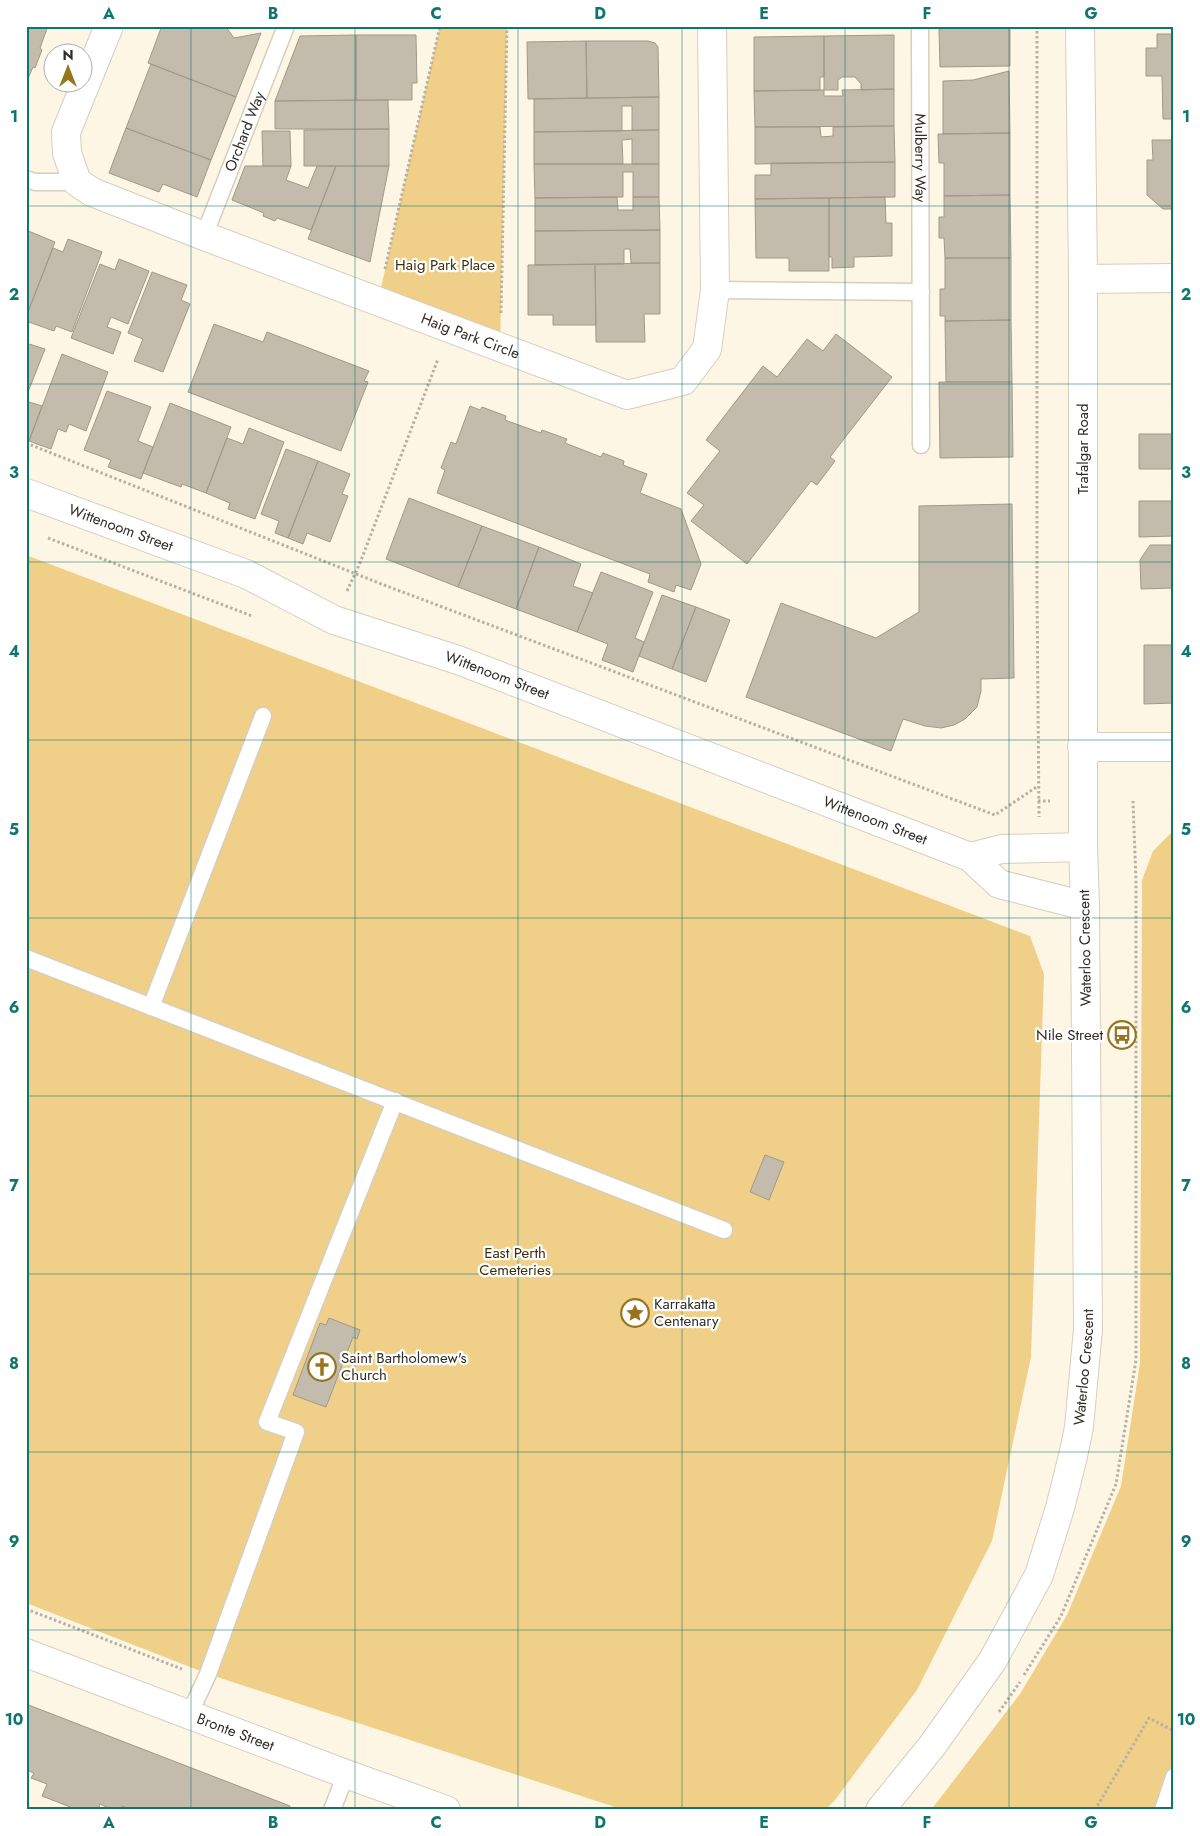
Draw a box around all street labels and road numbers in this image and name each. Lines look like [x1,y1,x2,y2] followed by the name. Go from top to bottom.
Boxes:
[219,88,270,175] street label: Orchard Way
[909,114,931,203] street label: Mulberry Way
[418,308,523,365] street label: Haig Park Circle
[1072,404,1094,494] street label: Trafalgar Road
[65,499,177,557] street label: Wittenoom Street
[442,646,553,705] street label: Wittenoom Street
[820,790,931,851] street label: Wittenoom Street
[1073,889,1097,1007] street label: Waterloo Crescent
[1068,1308,1099,1426] street label: Waterloo Crescent
[194,1708,278,1757] street label: Bronte Street

